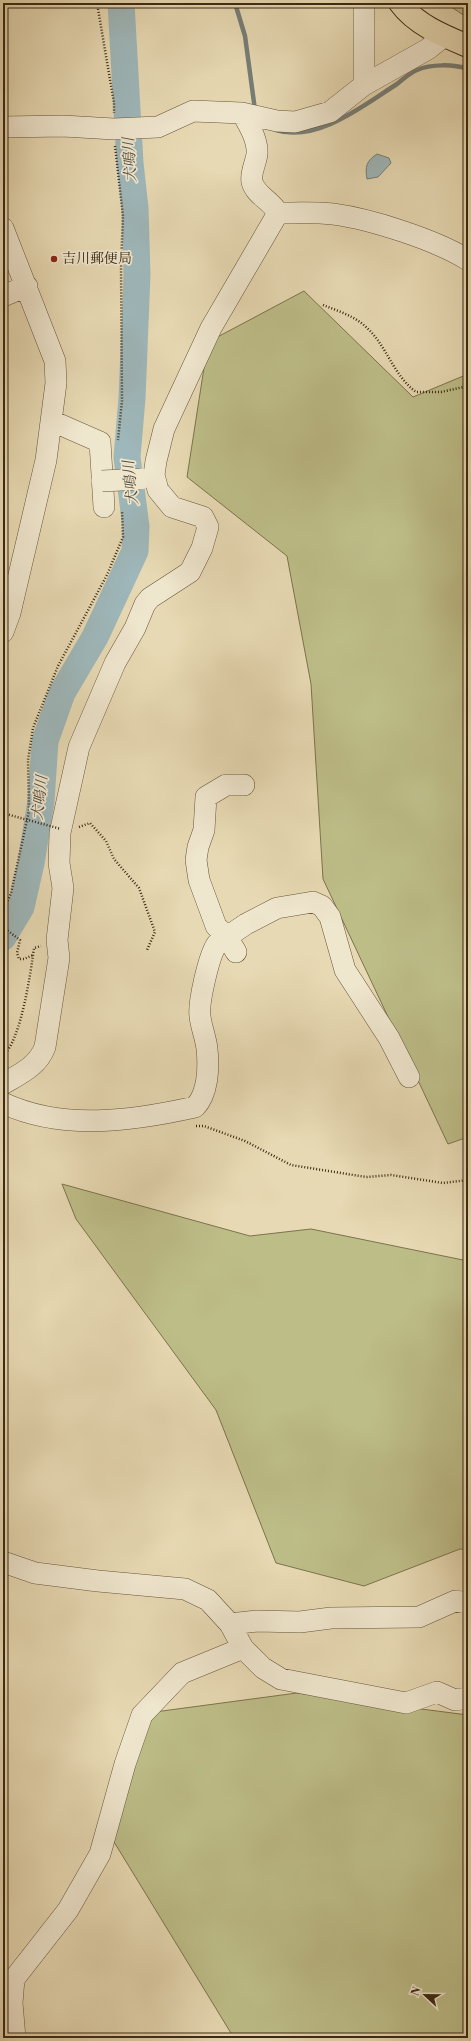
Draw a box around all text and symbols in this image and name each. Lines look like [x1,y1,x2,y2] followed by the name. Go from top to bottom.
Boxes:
[119,135,141,183] water label: 犬鳴川
[62,250,132,268] place label: 吉川郵便局
[49,254,59,264] marker: 吉川郵便局
[119,458,143,506] water label: 犬鳴川
[28,773,52,821] water label: 犬鳴川
[405,1975,445,2015] north arrow
[409,1985,425,1998] text: N

